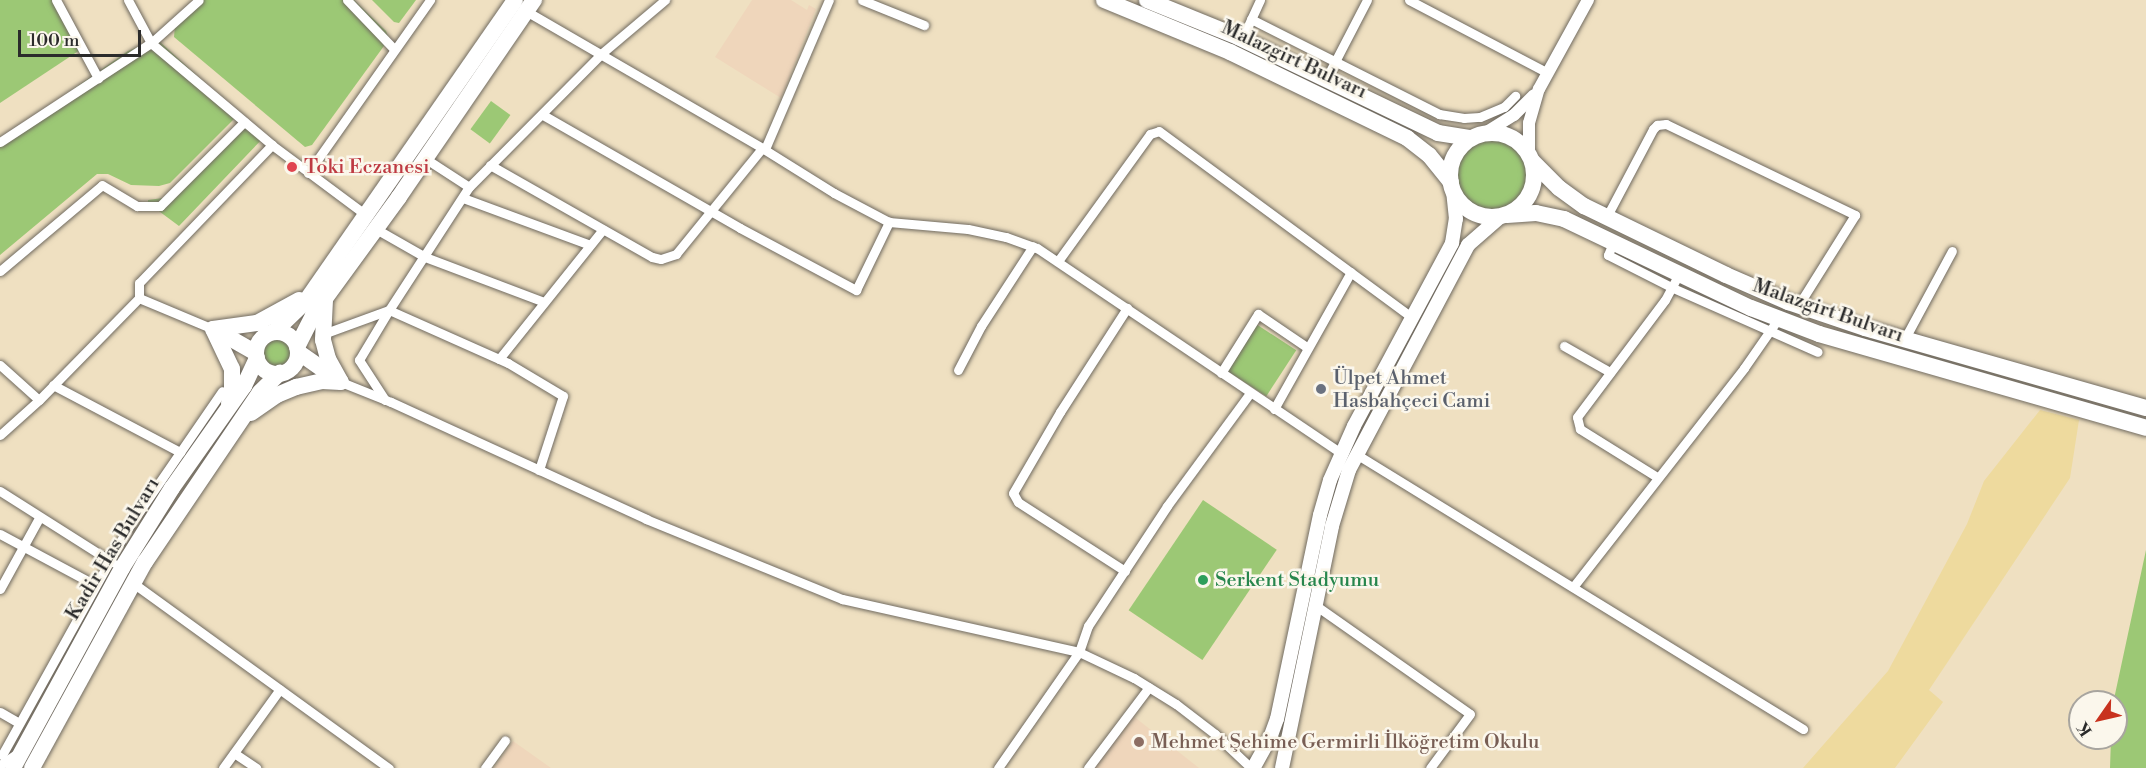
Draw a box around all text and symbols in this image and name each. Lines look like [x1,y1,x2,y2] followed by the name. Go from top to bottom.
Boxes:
[1218,16,1370,104] street label: Malazgirt Bulvarı
[21,18,144,56] scale bar
[29,29,80,52] text: 100 m
[304,155,430,179] place label: Toki Eczanesi
[285,160,299,174] marker: Toki Eczanesi
[1750,274,1906,348] street label: Malazgirt Bulvarı
[1333,366,1490,413] place label: Ülpet Ahmet Hasbahçeci Cami
[1314,382,1328,396] marker: Ülpet Ahmet Hasbahçeci Cami
[61,473,165,625] street label: Kadir Has Bulvarı
[1215,568,1379,592] place label: Serkent Stadyumu
[1196,573,1210,587] marker: Serkent Stadyumu
[2068,690,2128,750] north arrow
[2073,718,2097,740] text: K
[1151,730,1539,754] place label: Mehmet Şehime Germirli İlköğretim Okulu
[1132,735,1146,749] marker: Mehmet Şehime Germirli İlköğretim Okulu

